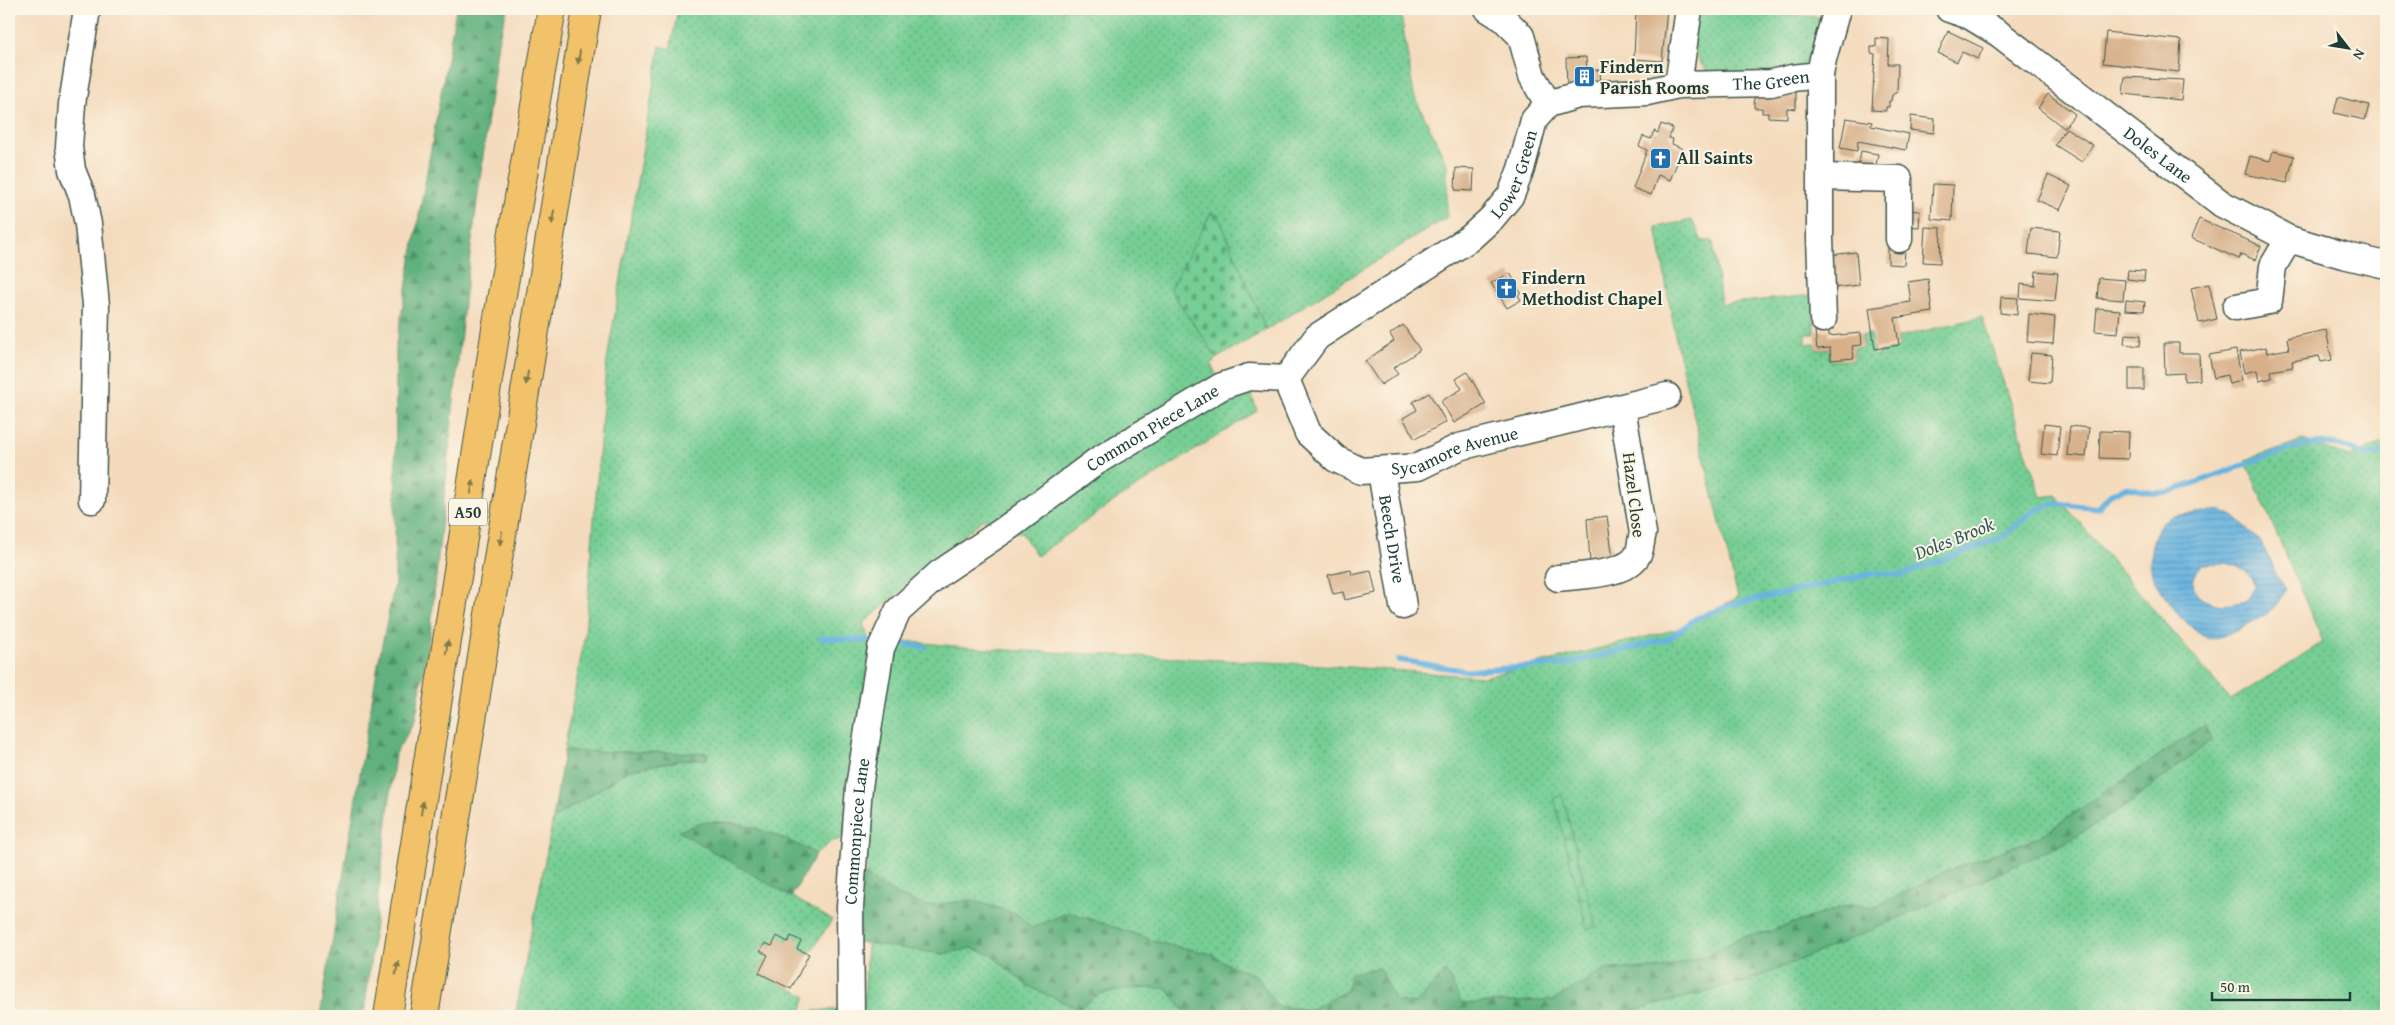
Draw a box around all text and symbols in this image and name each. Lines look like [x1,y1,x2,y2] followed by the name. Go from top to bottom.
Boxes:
[2322,22,2372,72] north arrow
[2348,46,2370,64] text: N
[575,49,583,65] one-way arrow
[1600,53,1710,101] place label: Findern Parish Rooms
[1732,62,1811,97] street label: The Green
[1572,65,1596,89] building icon: Findern Parish Rooms
[2118,119,2198,190] street label: Doles Lane
[1483,127,1544,224] street label: Lower Green
[1677,144,1753,171] place label: All Saints
[1649,146,1673,170] church icon: All Saints
[548,210,556,226] one-way arrow
[1522,264,1663,312] place label: Findern Methodist Chapel
[1494,276,1518,300] church icon: Findern Methodist Chapel
[522,370,530,386] one-way arrow
[1080,377,1224,478] street label: Common Piece Lane
[1390,419,1521,482] street label: Sycamore Avenue
[1616,451,1653,539] street label: Hazel Close
[468,478,476,494] one-way arrow
[1372,493,1413,585] street label: Beech Drive
[449,498,487,526] road number: A50
[1909,509,1998,567] water label: Doles Brook
[497,530,505,546] one-way arrow
[443,639,451,655] one-way arrow
[836,756,876,906] street label: Commonpiece Lane
[418,799,426,815] one-way arrow
[394,960,402,976] one-way arrow
[2212,970,2350,1002] scale bar
[2220,976,2251,997] text: 50 m

